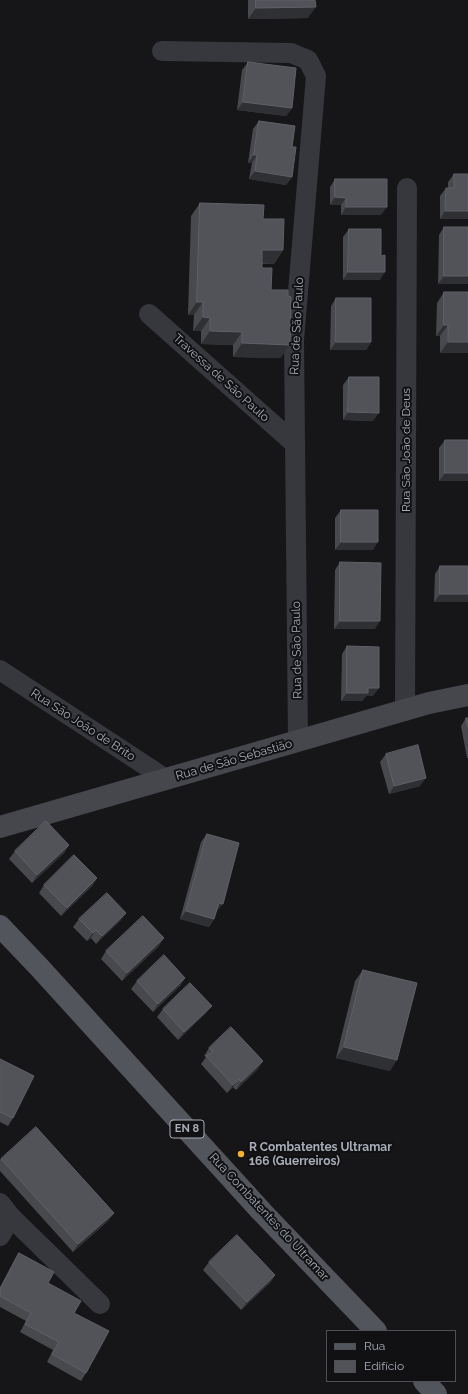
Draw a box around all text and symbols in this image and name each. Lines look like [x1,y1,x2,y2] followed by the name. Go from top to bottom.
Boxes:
[287,277,307,375] street label: Rua de São Paulo
[170,331,272,425] street label: Travessa de São Paulo
[399,388,413,512] street label: Rua São João de Deus
[289,601,305,699] street label: Rua de São Paulo
[28,686,138,764] street label: Rua São João de Brito
[174,736,294,784] street label: Rua de São Sebastião
[170,1120,204,1138] road number: EN 8
[249,1140,392,1168] place label: R Combatentes Ultramar 166 (Guerreiros)
[236,1149,246,1159] marker: R Combatentes Ultramar 166 (Guerreiros)
[206,1150,332,1284] street label: Rua Combatentes do Ultramar
[326,1330,456,1382] legend
[364,1339,385,1353] text: Rua
[364,1359,404,1373] text: Edifício

